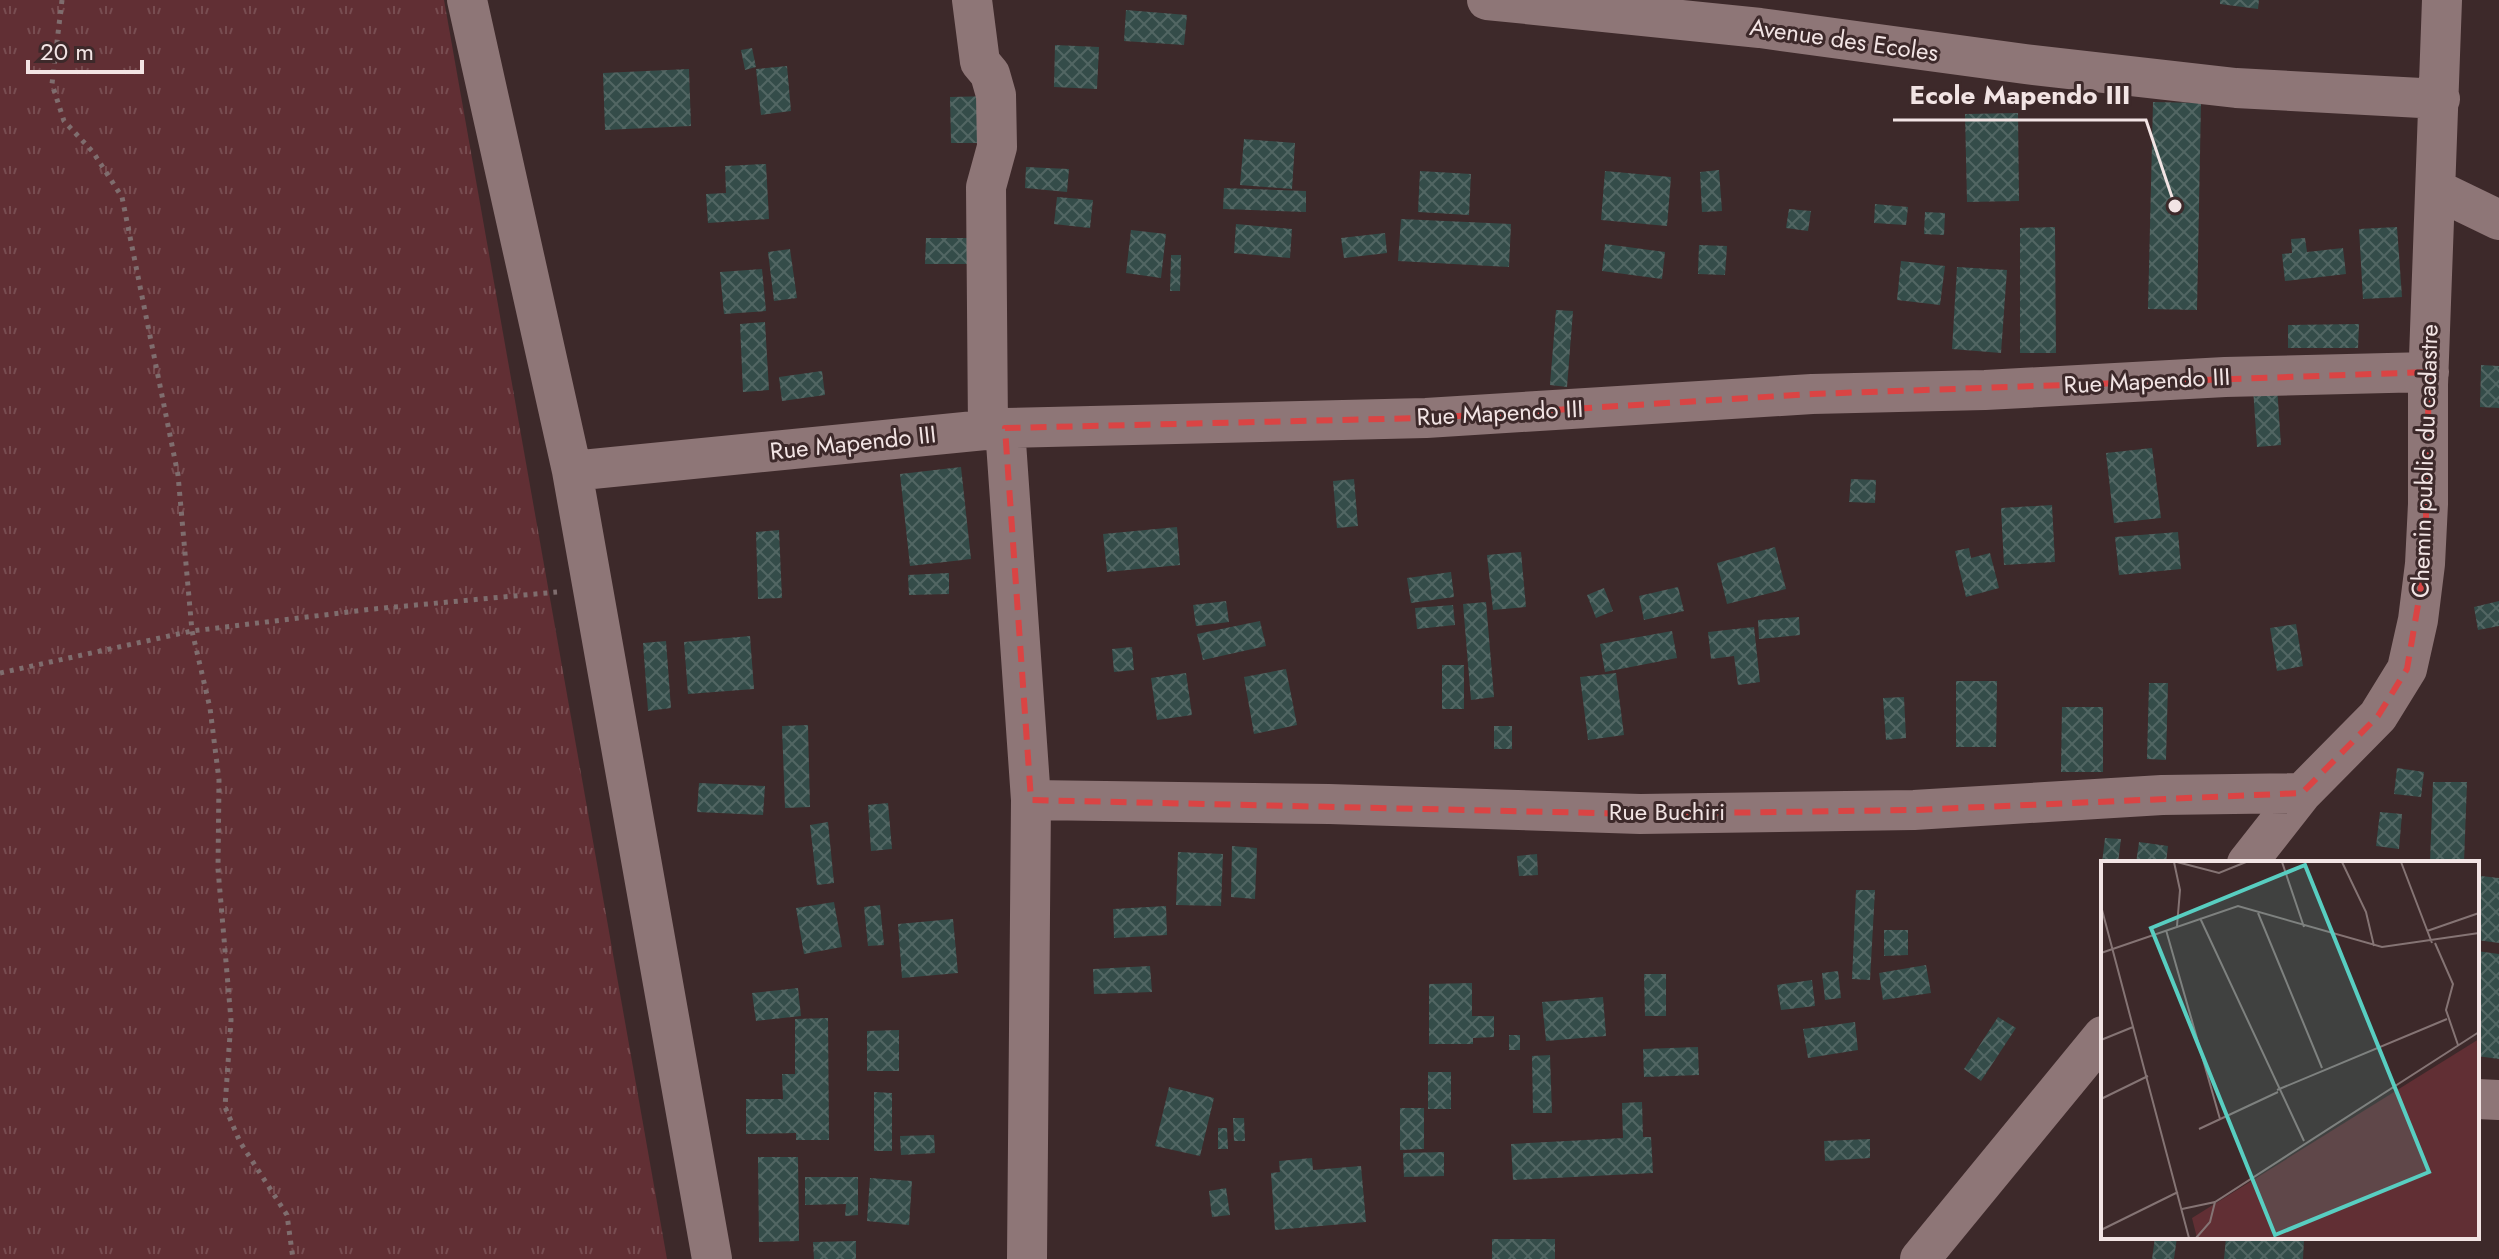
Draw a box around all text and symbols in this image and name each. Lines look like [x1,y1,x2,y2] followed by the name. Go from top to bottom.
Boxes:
[1747,9,1941,70] street label: Avenue des Ecoles
[28,24,142,74] scale bar
[40,34,94,69] text: 20 m
[1893,70,2146,120] callout: Ecole Mapendo III
[1910,76,2130,114] text: Ecole Mapendo III
[2402,323,2447,598] street label: Chemin public du cadastre
[2063,359,2231,402] street label: Rue Mapendo III
[1416,391,1584,434] street label: Rue Mapendo III
[768,416,938,469] street label: Rue Mapendo III
[1609,794,1725,829] street label: Rue Buchiri
[2101,861,2479,1239] inset map

